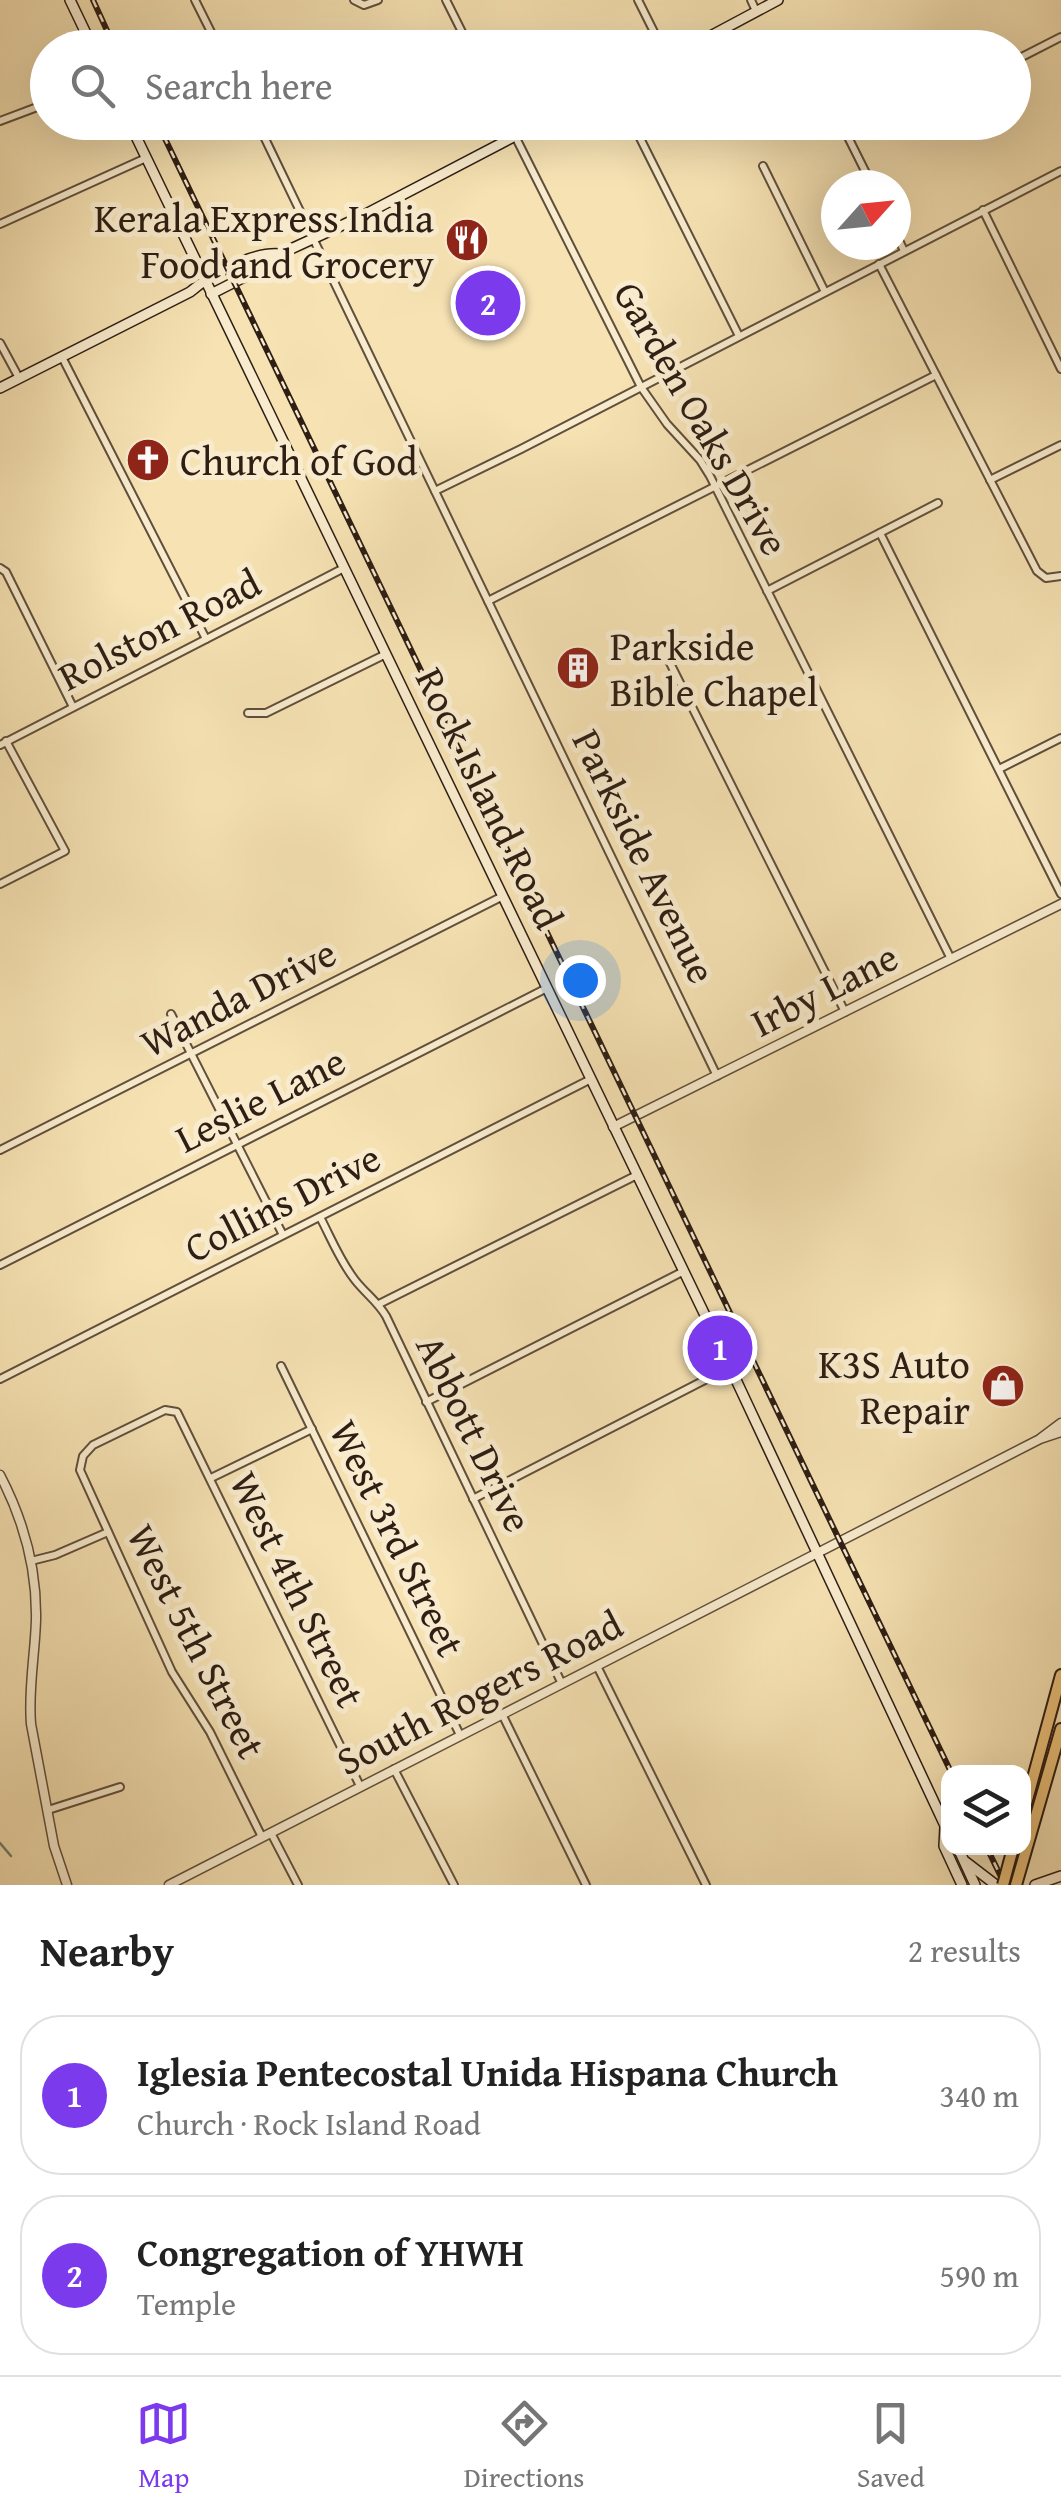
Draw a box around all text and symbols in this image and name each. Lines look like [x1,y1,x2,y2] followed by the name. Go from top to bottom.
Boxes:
[30,30,1031,140] search box
[145,57,333,113] text: Search here
[65,58,120,113] icon: search
[821,170,911,260] north arrow
[94,188,434,293] place label: Kerala Express India Food and Grocery
[444,217,490,263] restaurant icon: Kerala Express India Food and Grocery
[456,266,520,340] pin: 2
[599,270,805,566] street label: Garden Oaks Drive
[180,431,418,490] place label: Church of God
[125,437,171,483] church icon: Church of God
[48,552,271,705] street label: Rolston Road
[610,616,818,721] place label: Parkside Bible Chapel
[555,645,601,691] building icon: Parkside Bible Chapel
[401,657,579,939] street label: Rock Island Road
[558,719,732,993] street label: Parkside Avenue
[130,922,346,1072] street label: Wanda Drive
[740,927,908,1051] street label: Irby Lane
[555,955,606,1006] your location
[165,1031,355,1167] street label: Leslie Lane
[174,1127,390,1277] street label: Collins Drive
[688,1310,752,1386] pin: 1
[402,1324,548,1542] street label: Abbott Drive
[818,1334,970,1439] place label: K3S Auto Repair
[980,1363,1026,1409] shop icon: K3S Auto Repair
[315,1410,481,1666] street label: West 3rd Street
[215,1461,381,1717] street label: West 4th Street
[113,1514,281,1768] street label: West 5th Street
[326,1594,633,1790] street label: South Rogers Road
[941,1765,1031,1855] map controls
[941,1765,1031,1855] button: layers
[40,1920,174,1981] text: Nearby
[908,1927,1021,1974] text: 2 results
[137,2044,838,2100] text: Iglesia Pentecostal Unida Hispana Church
[66,2072,83,2119] text: 1
[940,2072,1019,2119] text: 340 m
[137,2100,481,2147] text: Church · Rock Island Road
[137,2224,524,2280] text: Congregation of YHWH
[66,2252,83,2299] text: 2
[940,2252,1019,2299] text: 590 m
[137,2280,236,2327] text: Temple
[136,2396,191,2497] tab: Map
[464,2396,584,2497] tab: Directions
[857,2396,925,2497] tab: Saved

